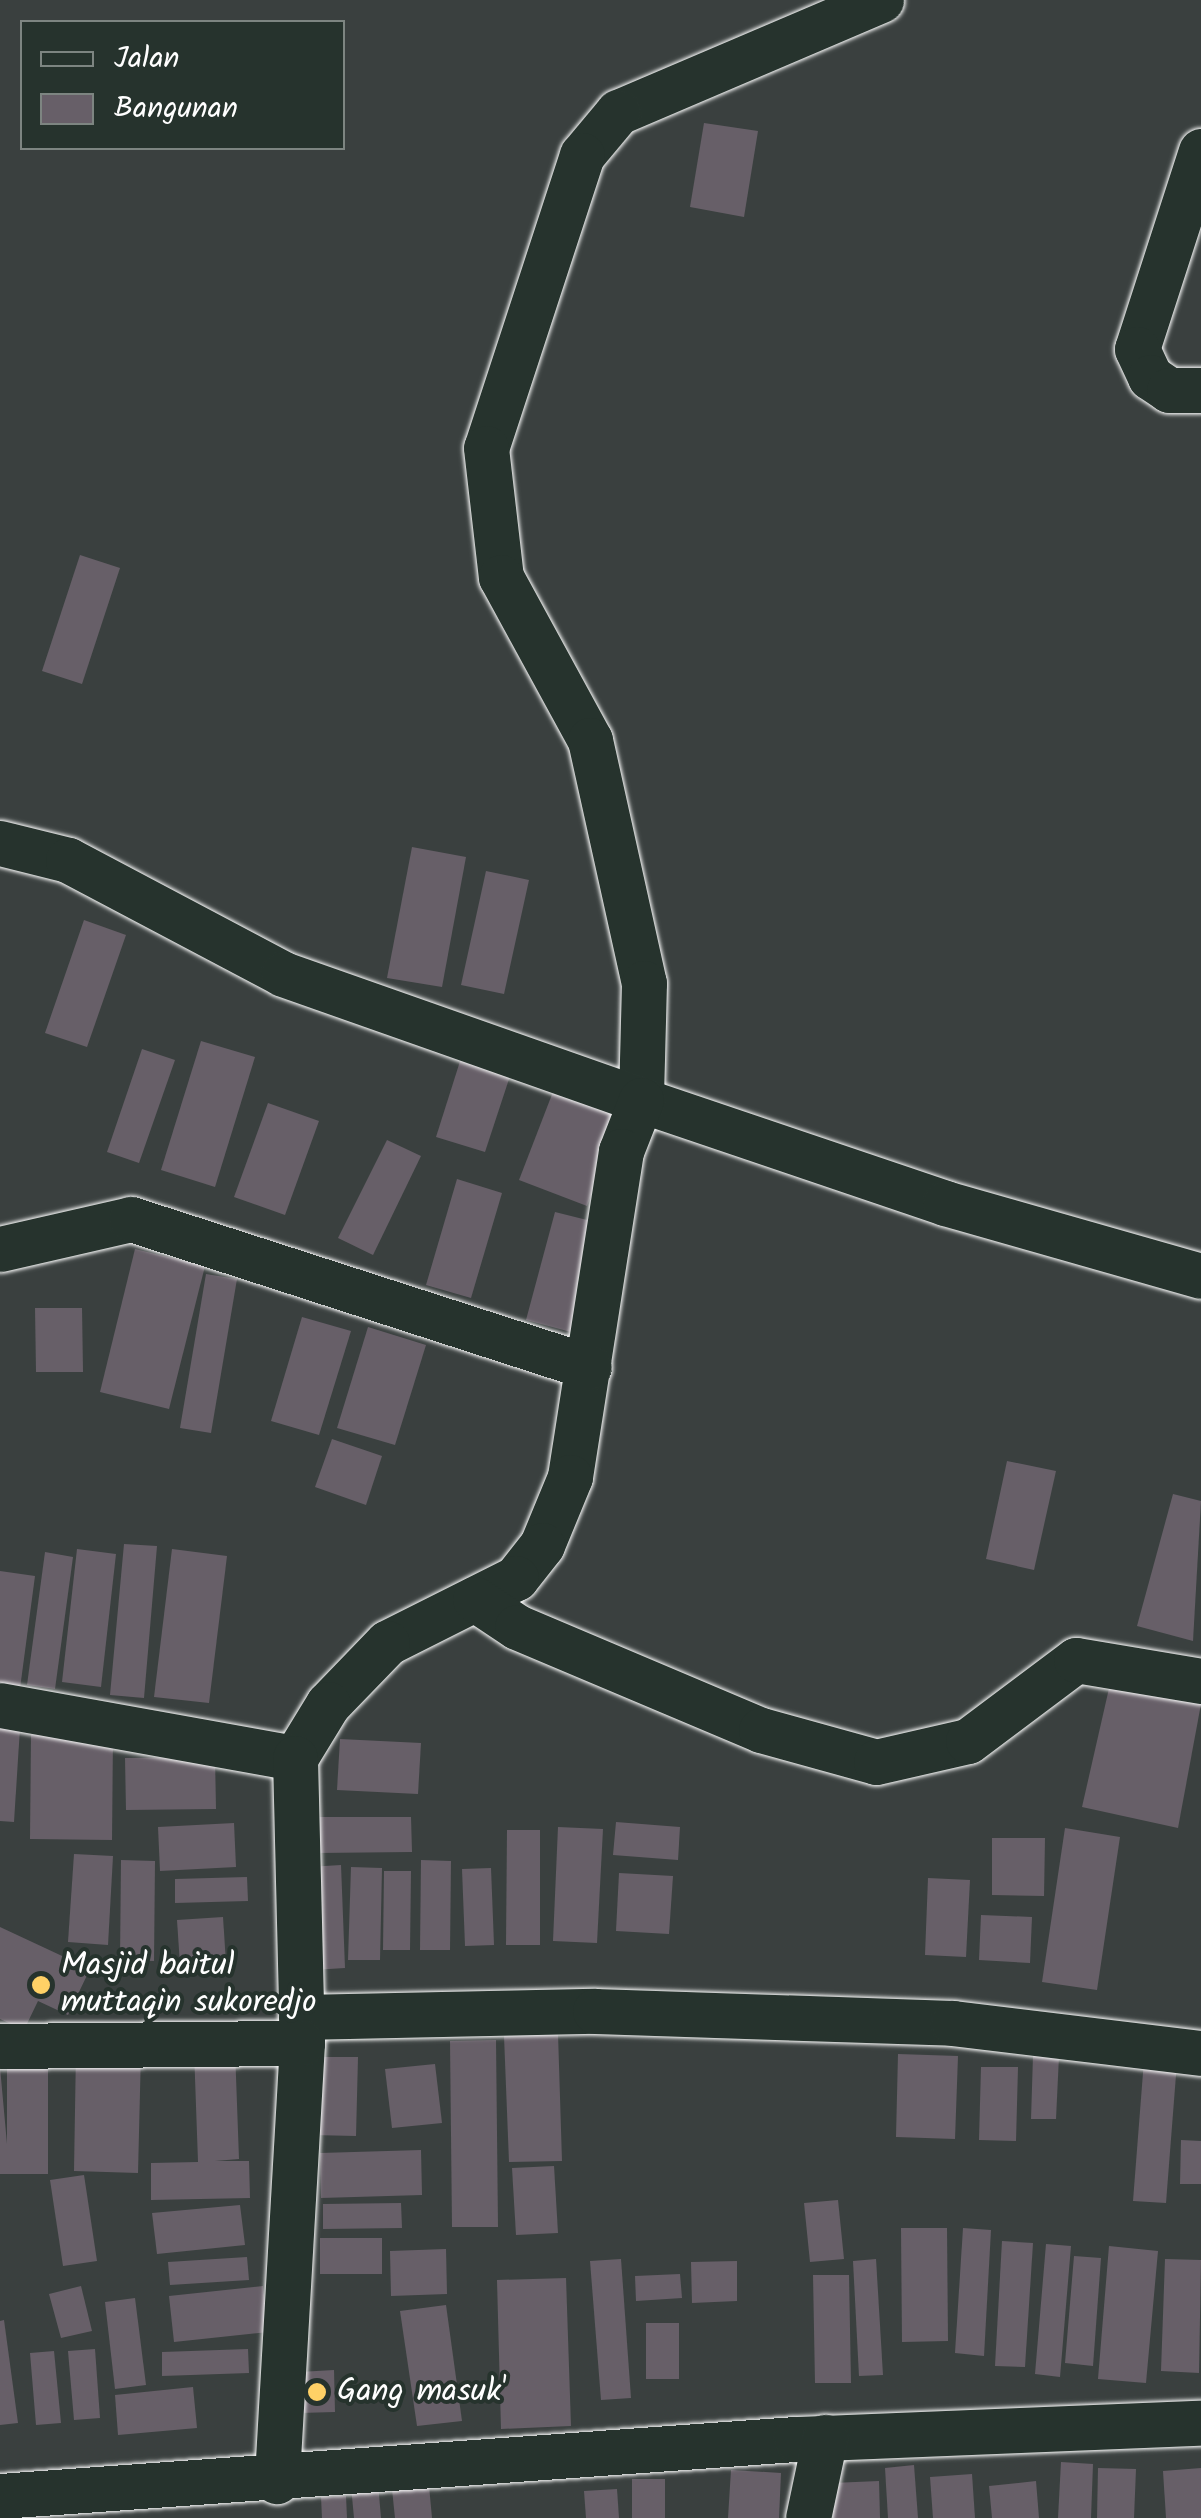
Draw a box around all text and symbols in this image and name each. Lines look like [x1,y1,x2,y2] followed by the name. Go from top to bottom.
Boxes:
[20,20,345,150] legend
[114,35,180,83] text: Jalan
[114,85,238,133] text: Bangunan
[61,1948,316,2023] place label: Masjid baitul muttaqin sukoredjo
[30,1974,52,1996] marker: Masjid baitul muttaqin sukoredjo
[337,2373,506,2411] place label: Gang masuk'
[306,2381,328,2403] marker: Gang masuk'

